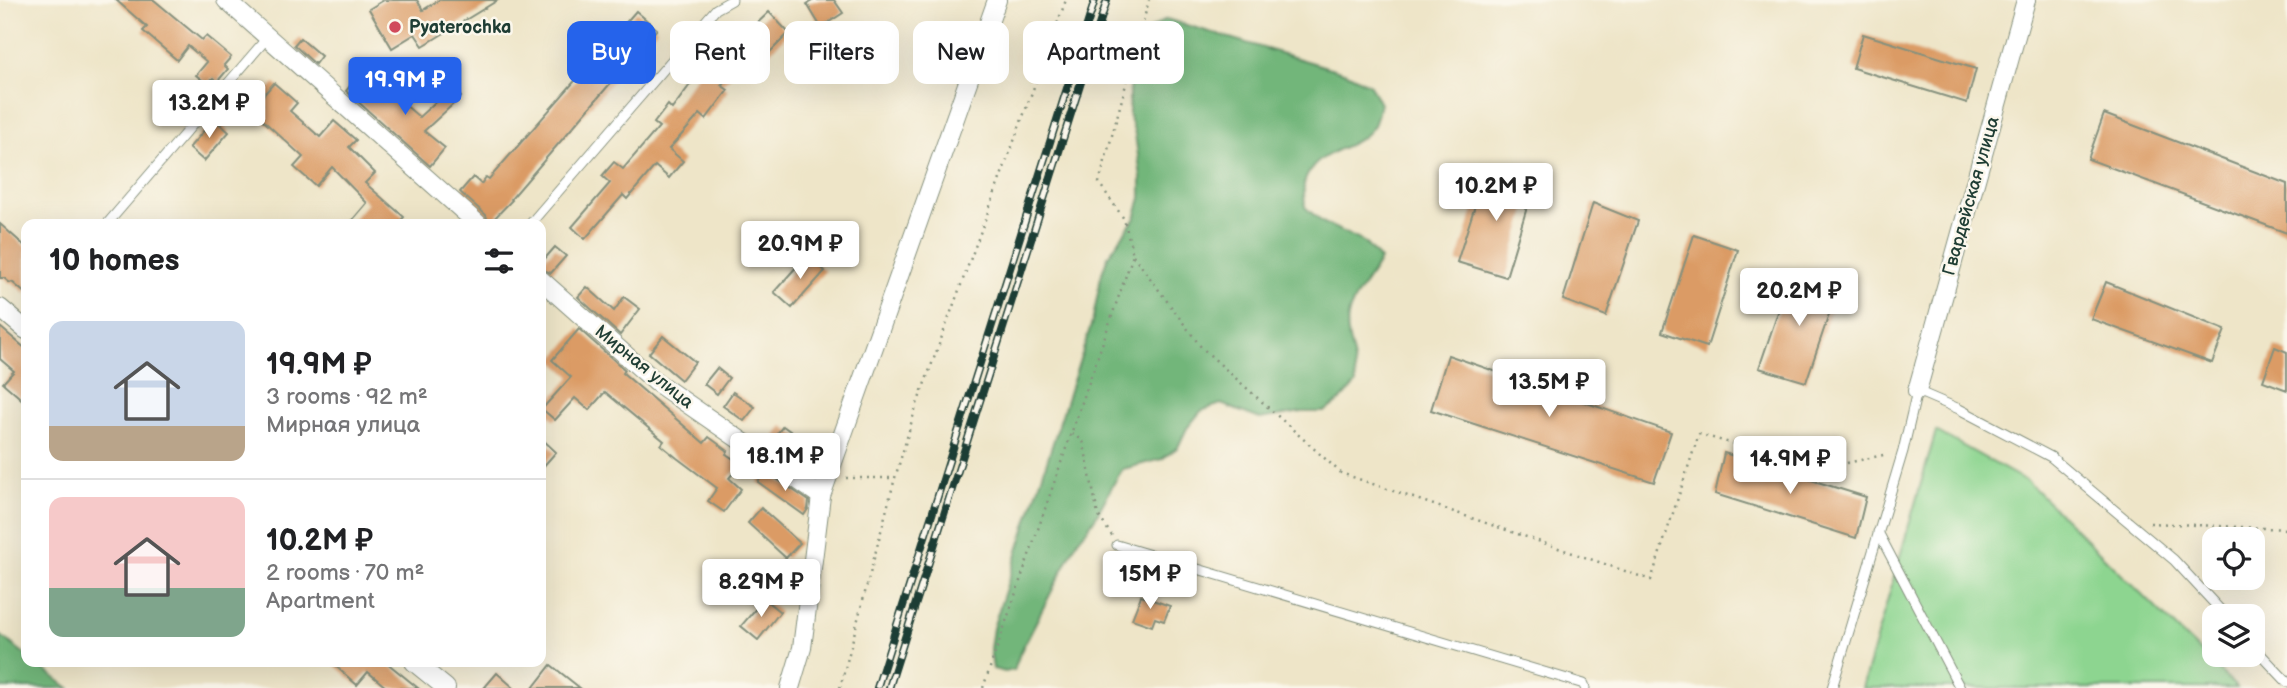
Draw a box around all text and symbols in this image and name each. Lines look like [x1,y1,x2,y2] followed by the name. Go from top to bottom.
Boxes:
[409,17,511,38] place label: Pyaterochka
[387,19,403,35] marker: Pyaterochka
[567,21,656,84] chip: Buy
[670,21,770,84] chip: Rent
[784,21,899,84] chip: Filters
[913,21,1009,84] chip: New
[1023,21,1184,84] chip: Apartment
[340,58,470,117] pin: 19.9M ₽
[364,66,446,94] text: 19.9M ₽
[144,80,274,140] pin: 13.2M ₽
[168,89,250,117] text: 13.2M ₽
[1938,114,2004,278] street label: Гвардейская улица
[1431,164,1561,223] pin: 10.2M ₽
[1455,172,1537,200] text: 10.2M ₽
[735,222,865,281] pin: 20.9M ₽
[757,230,843,258] text: 20.9M ₽
[480,242,518,280] icon: filters
[49,243,180,279] text: 10 homes
[1734,268,1864,328] pin: 20.2M ₽
[1756,277,1842,305] text: 20.2M ₽
[590,321,698,413] street label: Мирная улица
[266,347,372,383] text: 19.9M ₽
[105,349,189,433] icon: home
[1484,360,1614,419] pin: 13.5M ₽
[1509,368,1589,396] text: 13.5M ₽
[266,383,428,411] text: 3 rooms · 92 m²
[266,411,420,439] text: Мирная улица
[720,434,850,493] pin: 18.1M ₽
[1725,436,1855,496] pin: 14.9M ₽
[746,442,824,470] text: 18.1M ₽
[1749,445,1831,473] text: 14.9M ₽
[266,523,373,559] text: 10.2M ₽
[105,525,189,609] icon: home
[2202,527,2265,667] map controls
[2202,527,2265,590] button: locate
[1101,552,1199,611] pin: 15M ₽
[266,559,425,587] text: 2 rooms · 70 m²
[696,560,826,619] pin: 8.29M ₽
[1119,560,1181,588] text: 15M ₽
[718,568,804,596] text: 8.29M ₽
[266,587,375,615] text: Apartment
[2202,604,2265,667] button: layers

